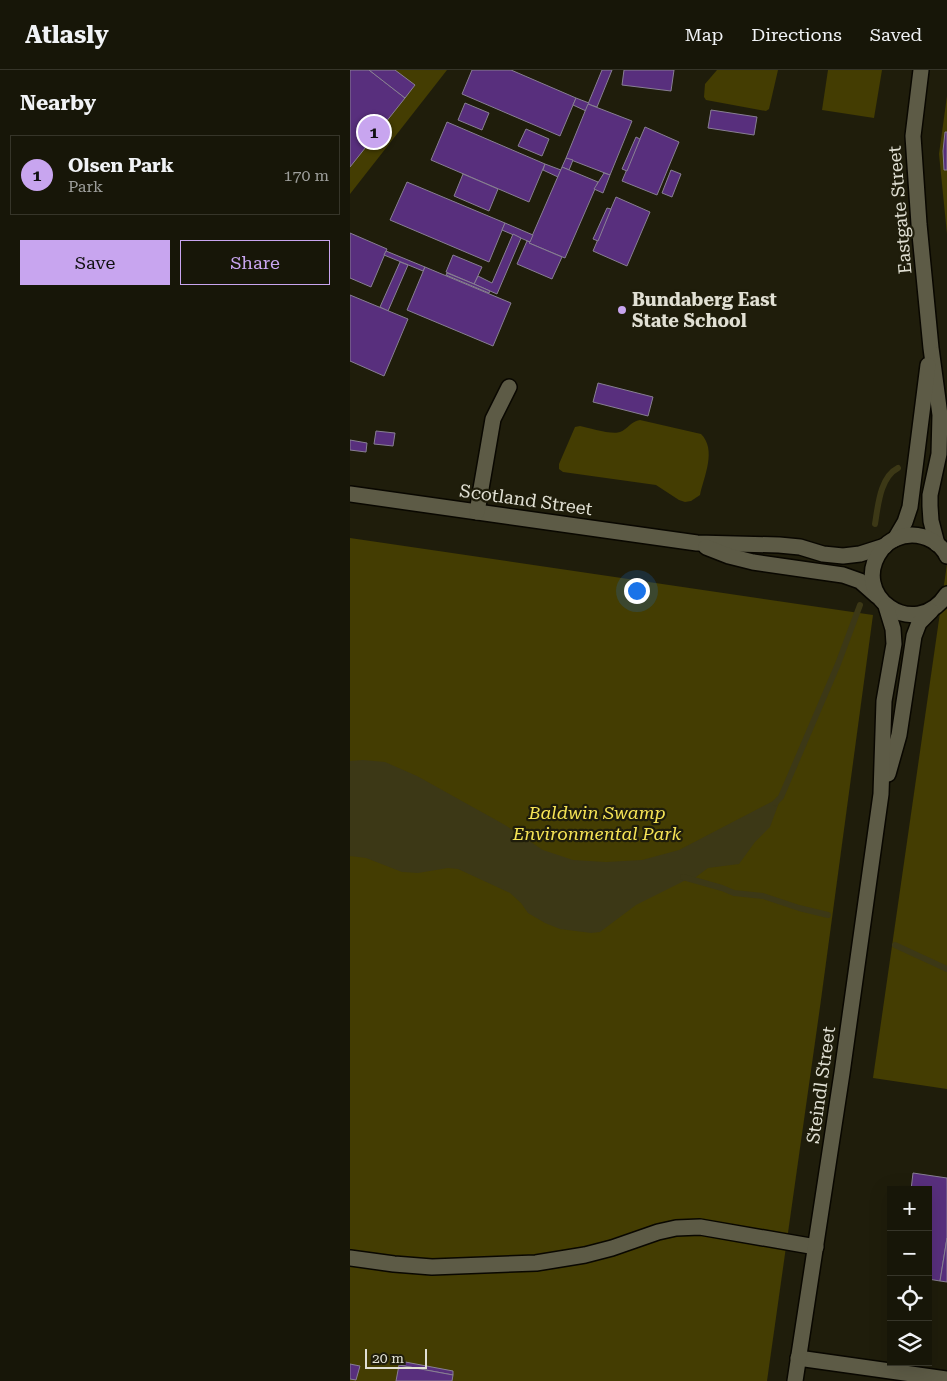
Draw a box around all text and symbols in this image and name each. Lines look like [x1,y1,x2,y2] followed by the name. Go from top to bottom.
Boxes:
[25,21,109,49] text: Atlasly
[685,24,723,45] text: Map
[751,24,842,45] text: Directions
[870,24,922,45] text: Saved
[20,91,96,115] text: Nearby
[358,113,390,151] pin: 1
[883,145,916,275] street label: Eastgate Street
[68,154,174,177] text: Olsen Park
[33,166,41,185] text: 1
[283,166,329,185] text: 170 m
[68,177,103,196] text: Park
[20,240,170,285] button: Save
[180,240,330,285] button: Share
[632,289,777,331] place label: Bundaberg East State School
[616,304,628,316] marker: Bundaberg East State School
[458,480,594,519] street label: Scotland Street
[624,578,650,604] your location
[512,802,681,844] park label: Baldwin Swamp Environmental Park
[802,1025,839,1145] street label: Steindl Street
[887,1186,932,1366] map controls
[887,1186,932,1231] button: +
[887,1231,932,1276] button: −
[887,1276,932,1321] button: locate
[887,1321,932,1366] button: layers
[365,1346,428,1369] scale bar
[372,1350,404,1366] text: 20 m

